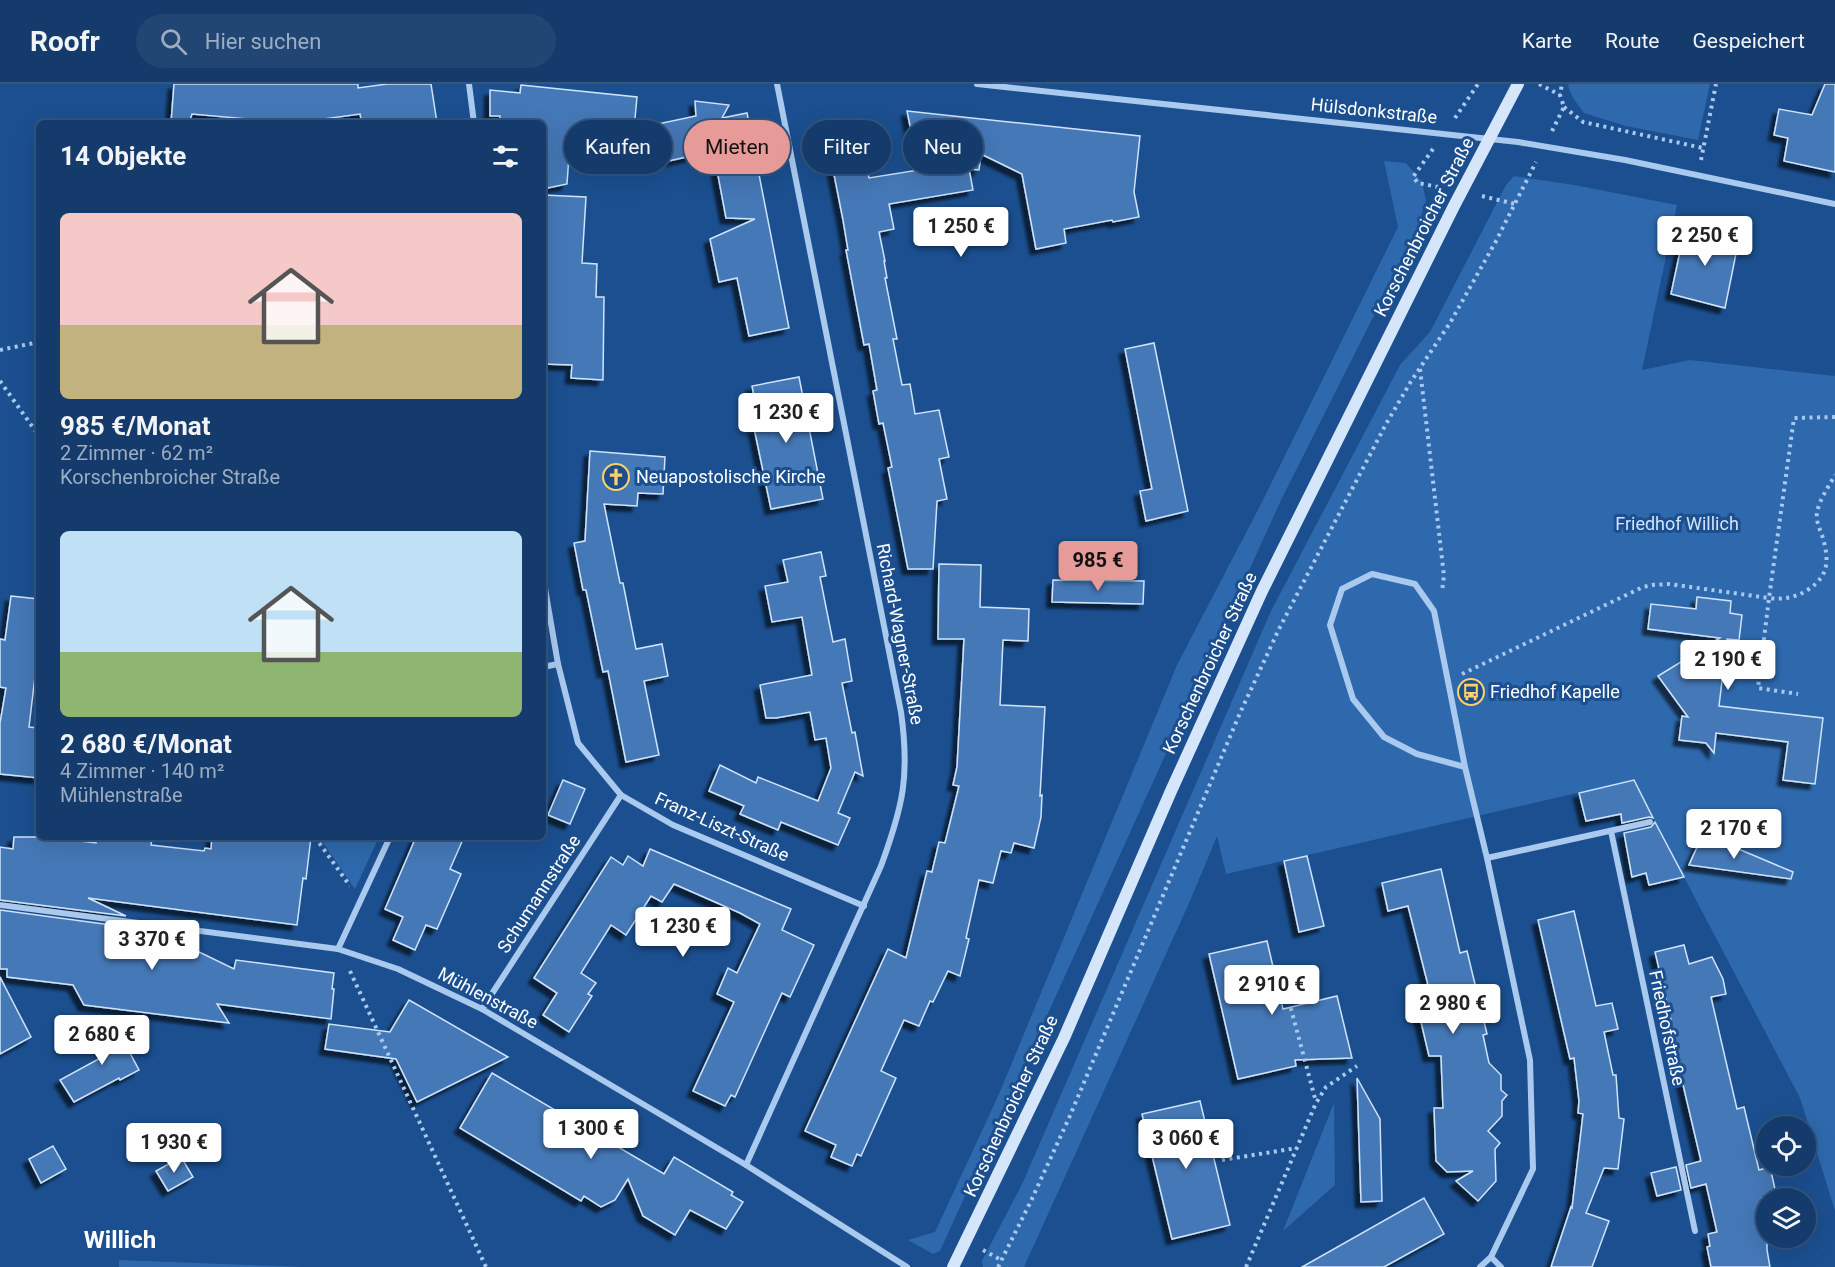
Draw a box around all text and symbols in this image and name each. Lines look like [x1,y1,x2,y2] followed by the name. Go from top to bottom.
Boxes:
[136,14,556,68] search box
[30,25,100,58] text: Roofr
[157,25,190,58] icon: search
[205,29,321,54] text: Hier suchen
[1522,29,1572,53] text: Karte
[1605,29,1659,53] text: Route
[1692,29,1805,53] text: Gespeichert
[1310,93,1438,128] street label: Hülsdonkstraße
[564,120,672,174] chip: Kaufen
[684,120,790,174] chip: Mieten
[802,120,891,174] chip: Filter
[903,120,983,174] chip: Neu
[1369,134,1478,320] street label: Korschenbroicher Straße
[489,140,522,173] icon: filters
[60,141,186,171] text: 14 Objekte
[906,207,1016,258] pin: 1 250 €
[927,214,995,238] text: 1 250 €
[1650,216,1760,267] pin: 2 250 €
[1671,223,1739,247] text: 2 250 €
[237,252,345,360] icon: home
[731,393,841,444] pin: 1 230 €
[752,400,820,424] text: 1 230 €
[60,411,211,441] text: 985 €/Monat
[60,441,213,465] text: 2 Zimmer · 62 m²
[601,462,631,492] church icon: Neuapostolische Kirche
[60,465,280,489] text: Korschenbroicher Straße
[636,466,826,487] place label: Neuapostolische Kirche
[1615,513,1739,534] park label: Friedhof Willich
[1056,541,1140,592] pin: 985 €
[873,542,928,726] street label: Richard-Wagner-Straße
[1073,548,1123,572] text: 985 €
[1158,569,1261,757] street label: Korschenbroicher Straße
[237,570,345,678] icon: home
[1673,640,1783,691] pin: 2 190 €
[1694,647,1762,671] text: 2 190 €
[1456,677,1486,707] bus stop icon: Friedhof Kapelle
[1490,681,1620,702] place label: Friedhof Kapelle
[60,729,232,759] text: 2 680 €/Monat
[60,759,224,783] text: 4 Zimmer · 140 m²
[60,783,183,807] text: Mühlenstraße
[652,788,793,866] street label: Franz-Liszt-Straße
[1679,809,1789,860] pin: 2 170 €
[1700,816,1768,840] text: 2 170 €
[493,831,585,957] street label: Schumannstraße
[628,907,738,958] pin: 1 230 €
[649,914,717,938] text: 1 230 €
[97,920,207,971] pin: 3 370 €
[118,927,186,951] text: 3 370 €
[435,962,542,1033] street label: Mühlenstraße
[1217,965,1327,1016] pin: 2 910 €
[1645,968,1690,1087] street label: Friedhofstraße
[1238,972,1306,996] text: 2 910 €
[1398,984,1508,1035] pin: 2 980 €
[1419,991,1487,1015] text: 2 980 €
[959,1012,1062,1200] street label: Korschenbroicher Straße
[47,1015,157,1066] pin: 2 680 €
[68,1022,136,1046] text: 2 680 €
[536,1109,646,1160] pin: 1 300 €
[557,1116,625,1140] text: 1 300 €
[1756,1116,1816,1248] map controls
[1756,1116,1816,1176] button: locate
[1131,1119,1241,1170] pin: 3 060 €
[119,1123,229,1174] pin: 1 930 €
[1152,1126,1220,1150] text: 3 060 €
[140,1130,208,1154] text: 1 930 €
[1756,1188,1816,1248] button: layers
[84,1226,156,1254] district label: Willich

